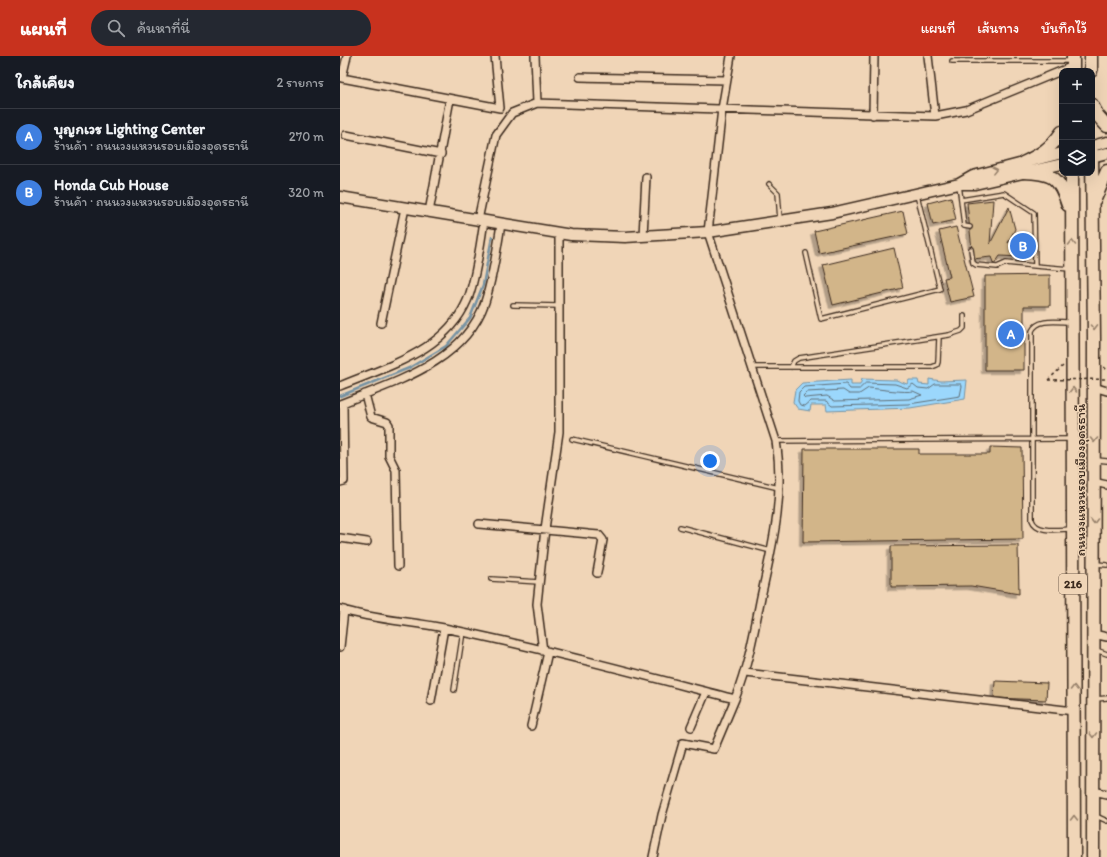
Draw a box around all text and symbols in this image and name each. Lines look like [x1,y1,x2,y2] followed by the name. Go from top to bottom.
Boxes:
[91,10,371,46] search box
[20,17,67,40] text: แผนที่
[105,17,127,39] icon: search
[137,19,190,37] text: ค้นหาที่นี่
[921,20,955,37] text: แผนที่
[977,20,1019,37] text: เส้นทาง
[1041,20,1087,37] text: บันทึกไว้
[1059,68,1095,176] map controls
[1059,68,1095,104] button: +
[16,72,75,92] text: ใกล้เคียง
[277,75,324,90] text: 2 รายการ
[1059,104,1095,140] button: −
[54,120,205,138] text: บุญกเวร Lighting Center
[25,129,33,144] text: A
[289,129,324,144] text: 270 m
[54,138,248,153] text: ร้านค้า · ถนนวงแหวนรอบเมืองอุดรธานี
[1059,140,1095,176] button: layers
[992,167,998,175] one-way arrow
[54,176,169,194] text: Honda Cub House
[25,185,33,200] text: B
[288,185,324,200] text: 320 m
[54,194,248,209] text: ร้านค้า · ถนนวงแหวนรอบเมืองอุดรธานี
[1010,231,1036,261] pin: B
[1068,240,1076,246] one-way arrow
[998,319,1024,349] pin: A
[1090,324,1098,330] one-way arrow
[1069,387,1077,393] one-way arrow
[1073,403,1090,556] street label: ถนนวงแหวนรอบเมืองอุดรธานี
[1090,437,1098,443] one-way arrow
[700,451,720,471] your location
[1090,518,1098,524] one-way arrow
[1059,574,1087,594] road number: 216
[1070,685,1078,691] one-way arrow
[1089,732,1097,738] one-way arrow
[1070,815,1078,821] one-way arrow

